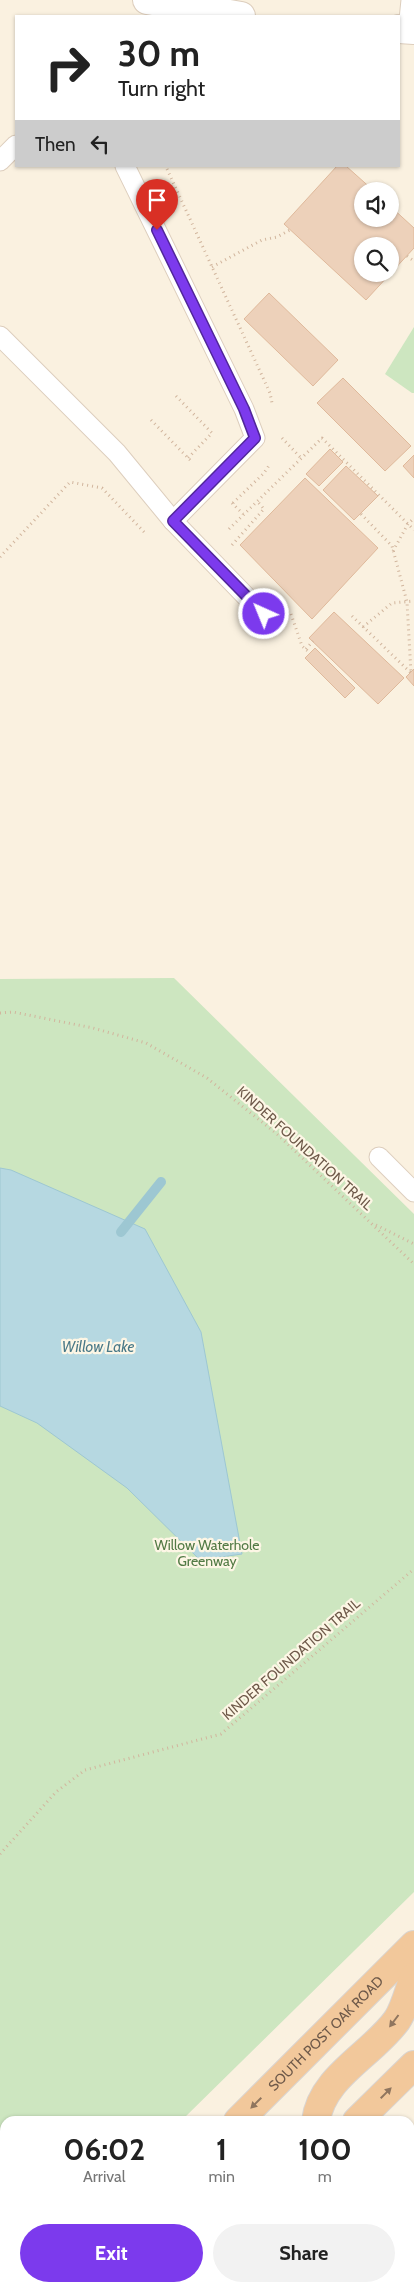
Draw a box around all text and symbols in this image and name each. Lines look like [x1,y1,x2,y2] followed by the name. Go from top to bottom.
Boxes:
[118,32,200,75] text: 30 m
[35,35,100,100] icon: right
[118,75,205,102] text: Turn right
[86,130,114,158] icon: left
[35,133,76,156] text: Then
[136,179,178,230] pin
[354,182,399,282] map controls
[354,182,399,227] button: sound
[143,186,171,214] icon: arrive
[354,237,399,282] button: search
[237,587,289,639] position arrow
[233,1082,377,1214] street label: KINDER FOUNDATION TRAIL
[62,1338,134,1356] water label: Willow Lake
[155,1536,259,1570] park label: Willow Waterhole Greenway
[218,1594,364,1724] street label: KINDER FOUNDATION TRAIL
[264,1972,387,2095] street label: SOUTH POST OAK ROAD
[389,2014,399,2028] one-way arrow
[379,2087,391,2099] one-way arrow
[250,2097,262,2109] one-way arrow
[63,2131,145,2168] text: 06:02
[216,2131,227,2168] text: 1
[298,2131,352,2168] text: 100
[83,2167,126,2186] text: Arrival
[208,2167,235,2186] text: min
[318,2167,332,2186] text: m
[20,2224,203,2282] button: Exit
[213,2224,395,2282] button: Share

